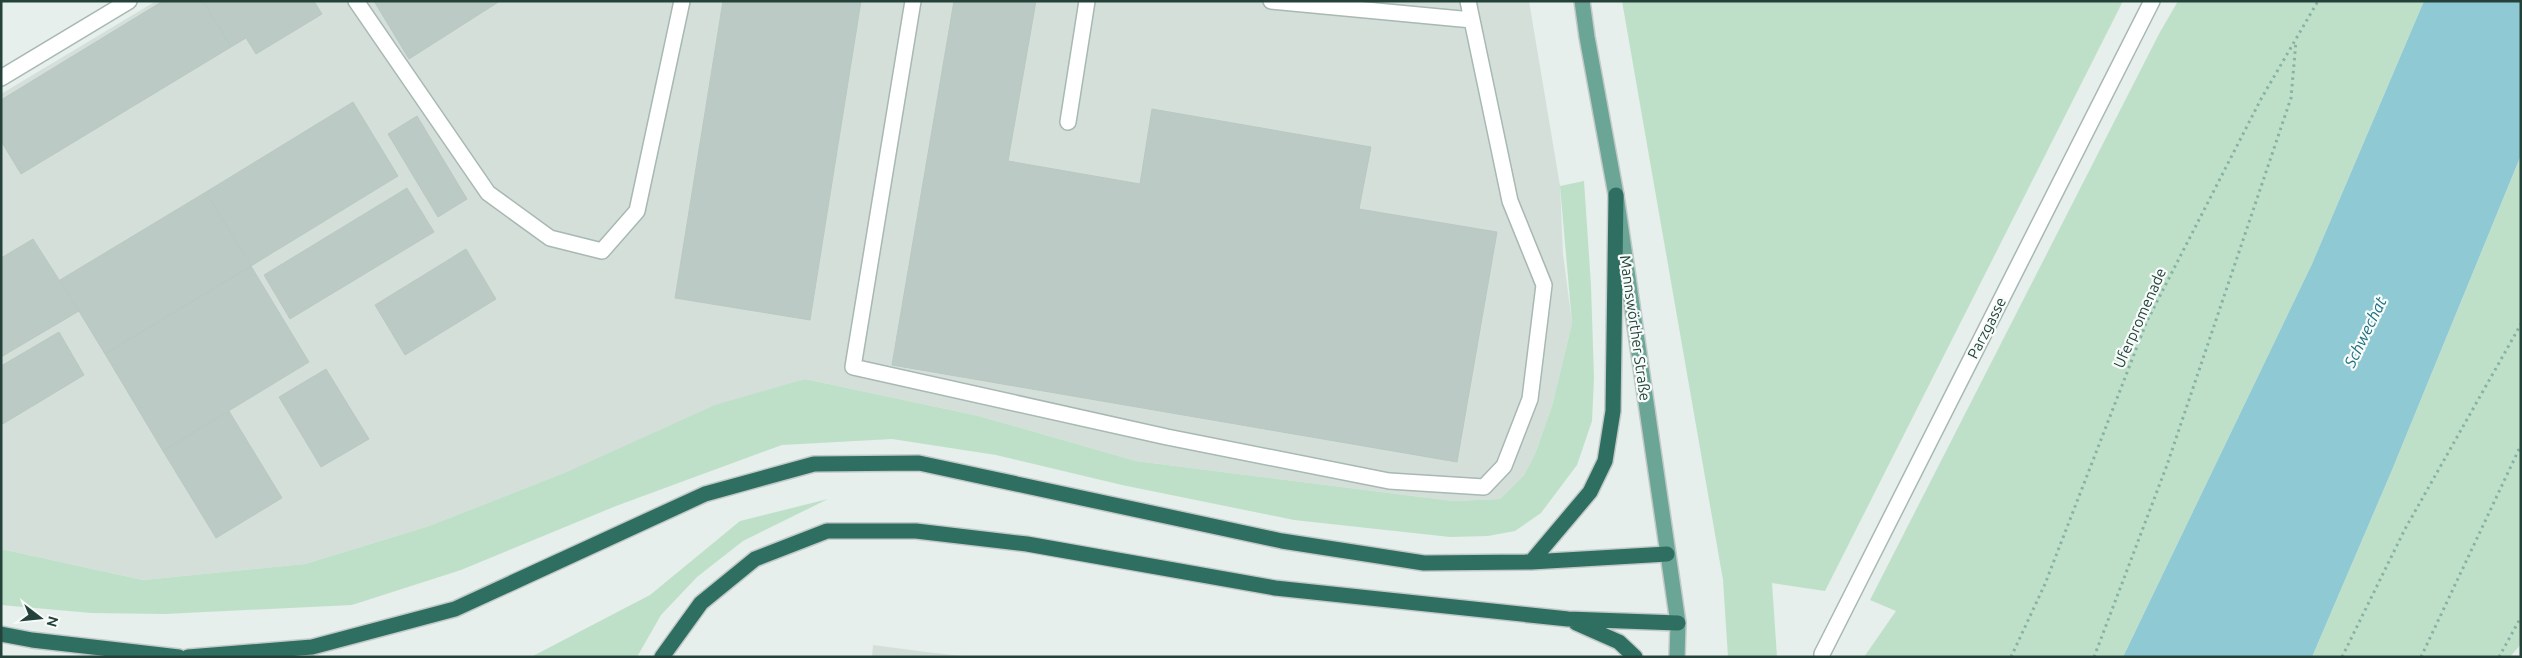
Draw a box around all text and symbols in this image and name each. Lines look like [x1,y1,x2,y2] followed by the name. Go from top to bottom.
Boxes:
[1617,254,1654,402] street label: Mannswörther Straße
[2110,265,2169,370] street label: Uferpromenade
[2340,293,2390,371] water label: Schwechat
[1964,294,2009,361] street label: Parzgasse
[15,593,65,643] north arrow
[43,614,62,629] text: N

